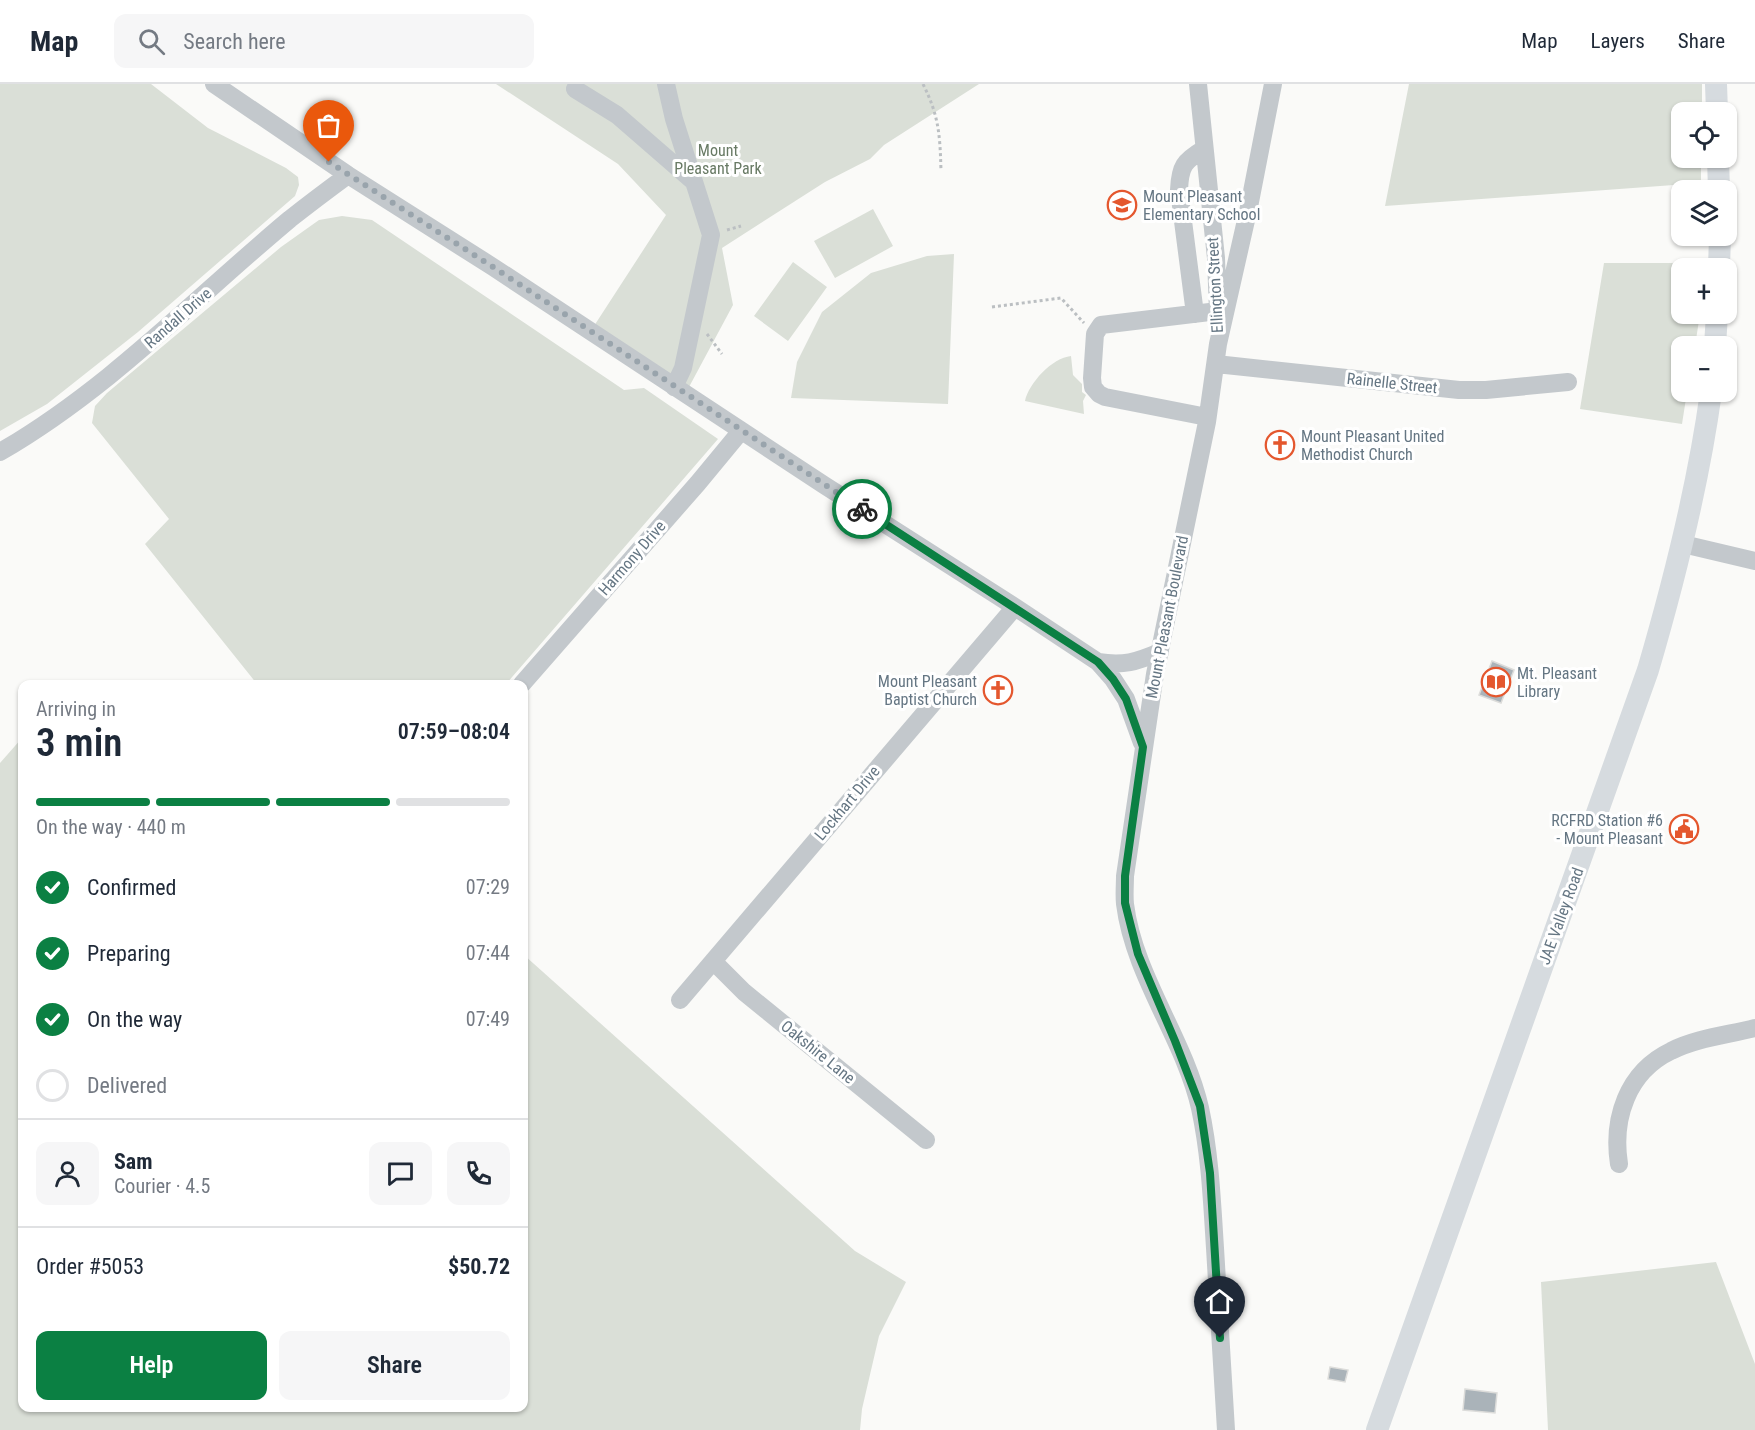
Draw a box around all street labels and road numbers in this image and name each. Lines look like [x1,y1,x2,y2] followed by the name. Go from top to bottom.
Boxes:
[1203,236,1227,334] street label: Ellington Street
[141,284,215,352] street label: Randall Drive
[1346,369,1439,397] street label: Rainelle Street
[594,517,670,599] street label: Harmony Drive
[1142,534,1192,700] street label: Mount Pleasant Boulevard
[810,762,884,844] street label: Lockhart Drive
[1535,865,1587,967] street label: JAE Valley Road
[777,1016,859,1088] street label: Oakshire Lane

